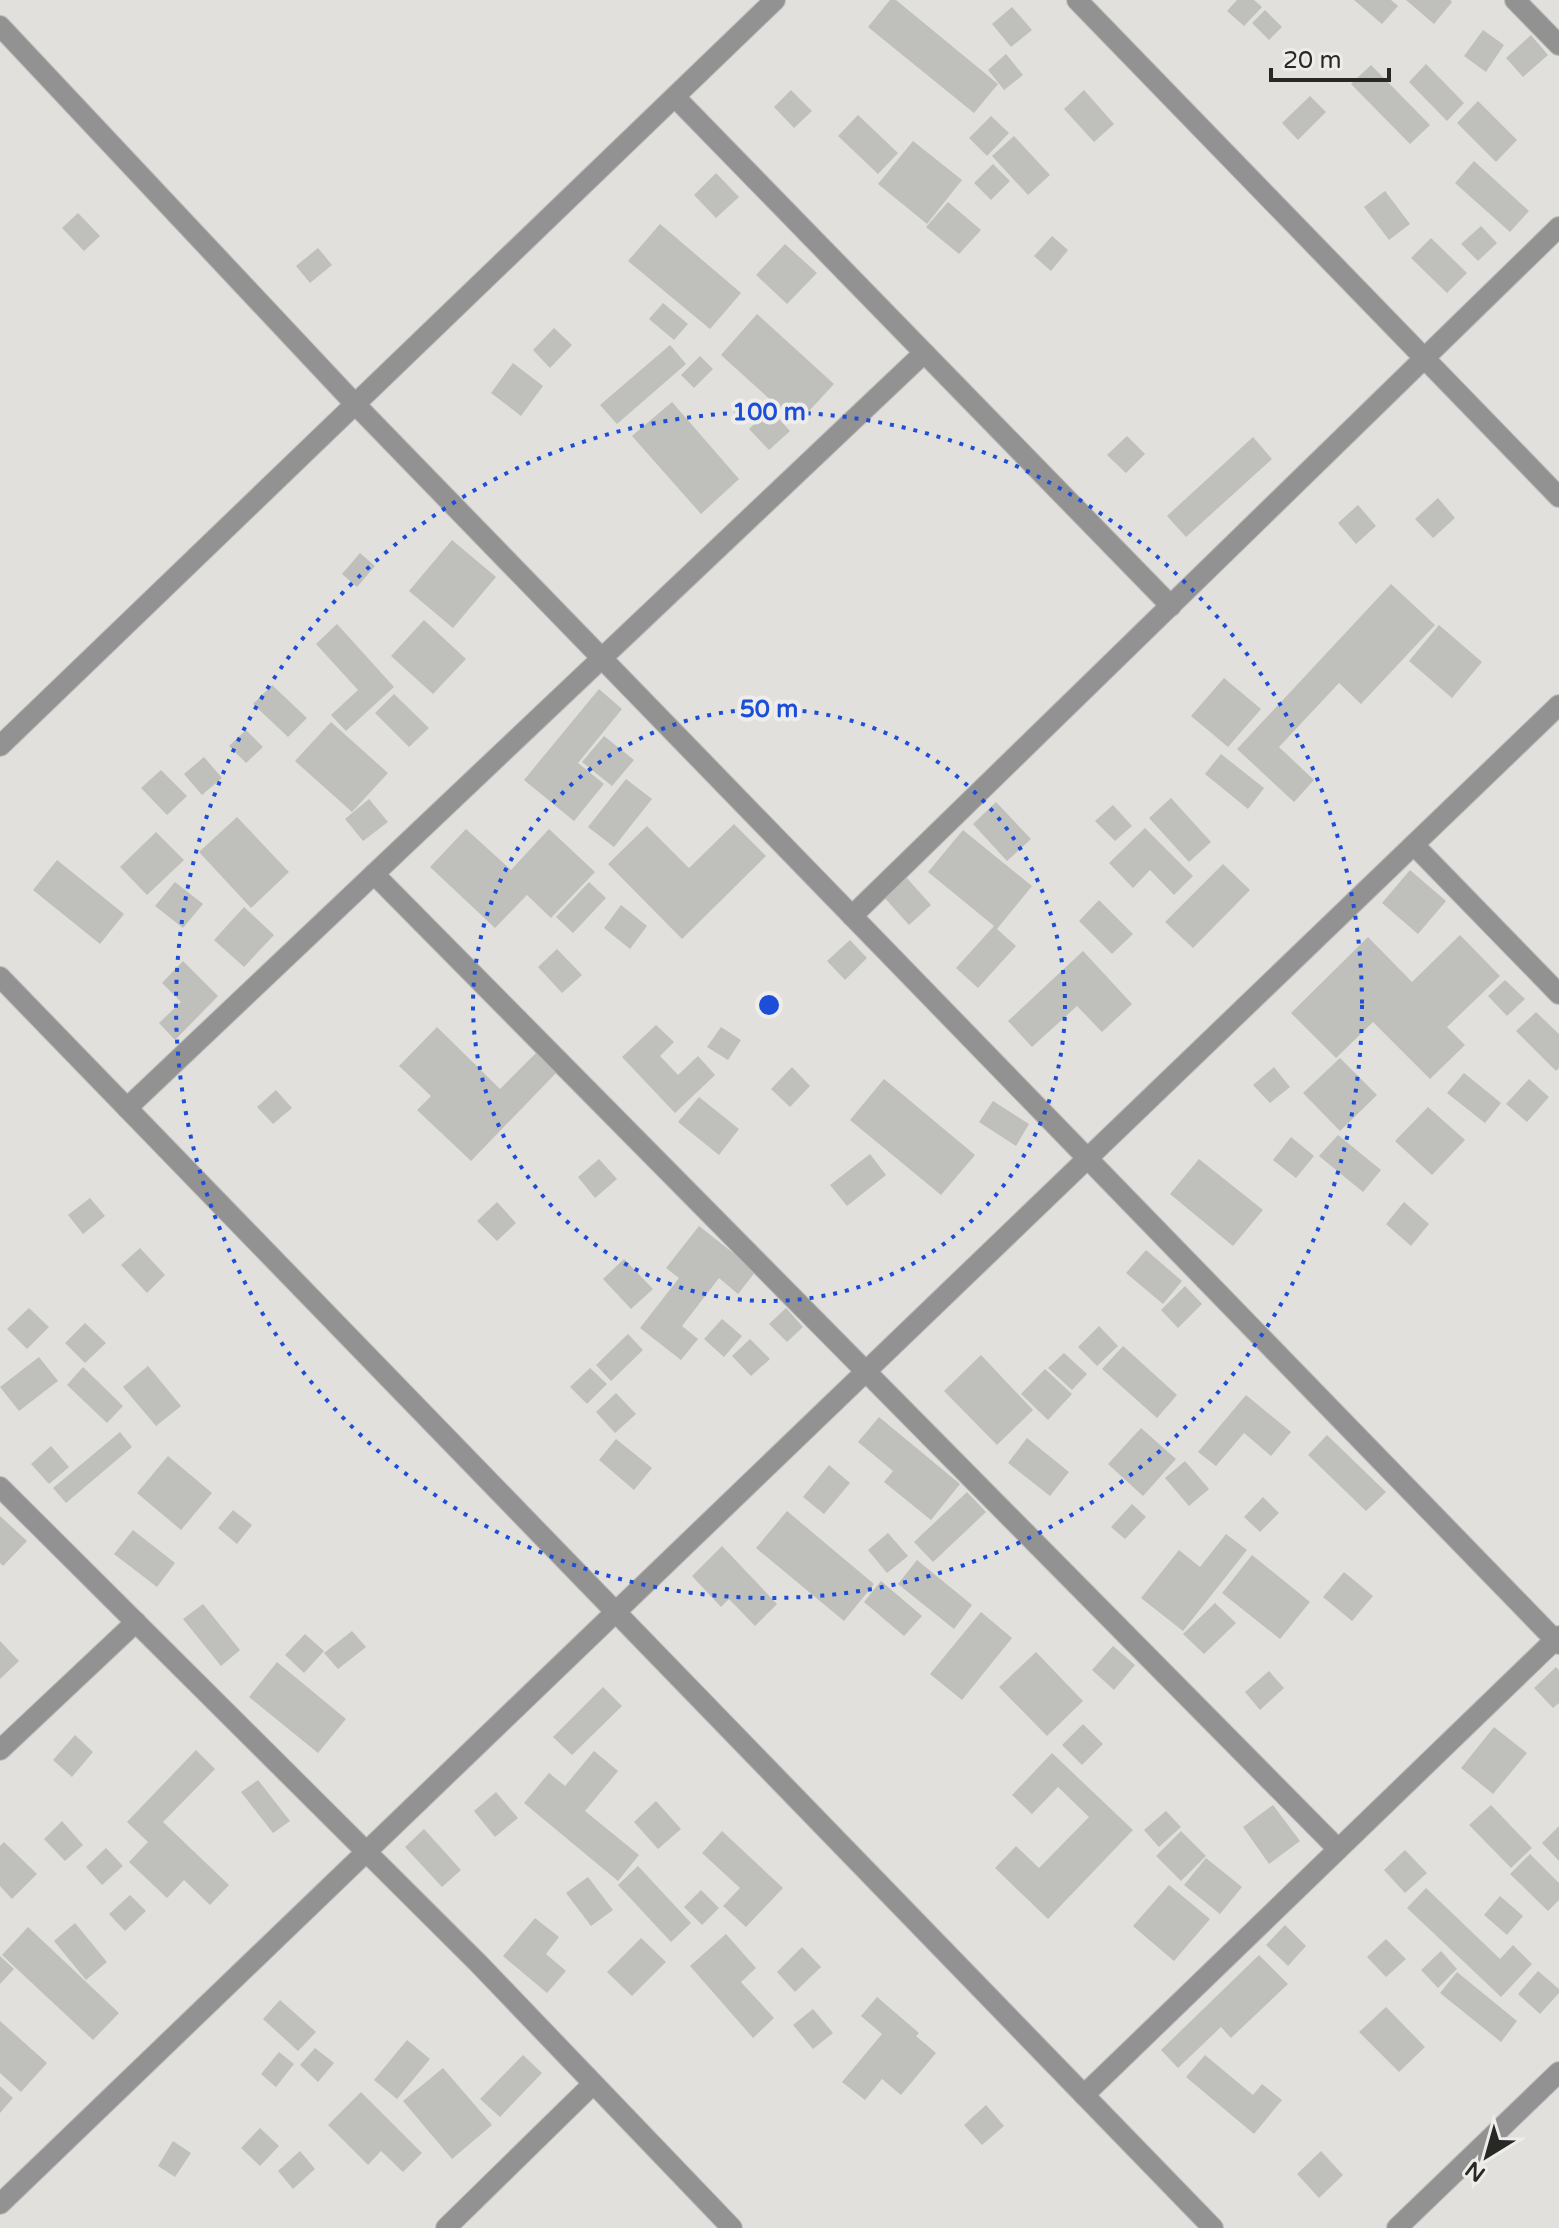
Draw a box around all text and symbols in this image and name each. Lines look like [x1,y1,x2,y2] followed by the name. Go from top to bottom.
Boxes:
[1271,32,1389,82] scale bar
[1283,46,1341,75] text: 20 m
[732,398,806,427] text: 100 m
[740,695,798,724] text: 50 m
[755,991,783,1019] centre of rings
[1447,2116,1527,2196] north arrow
[1461,2155,1490,2187] text: N

